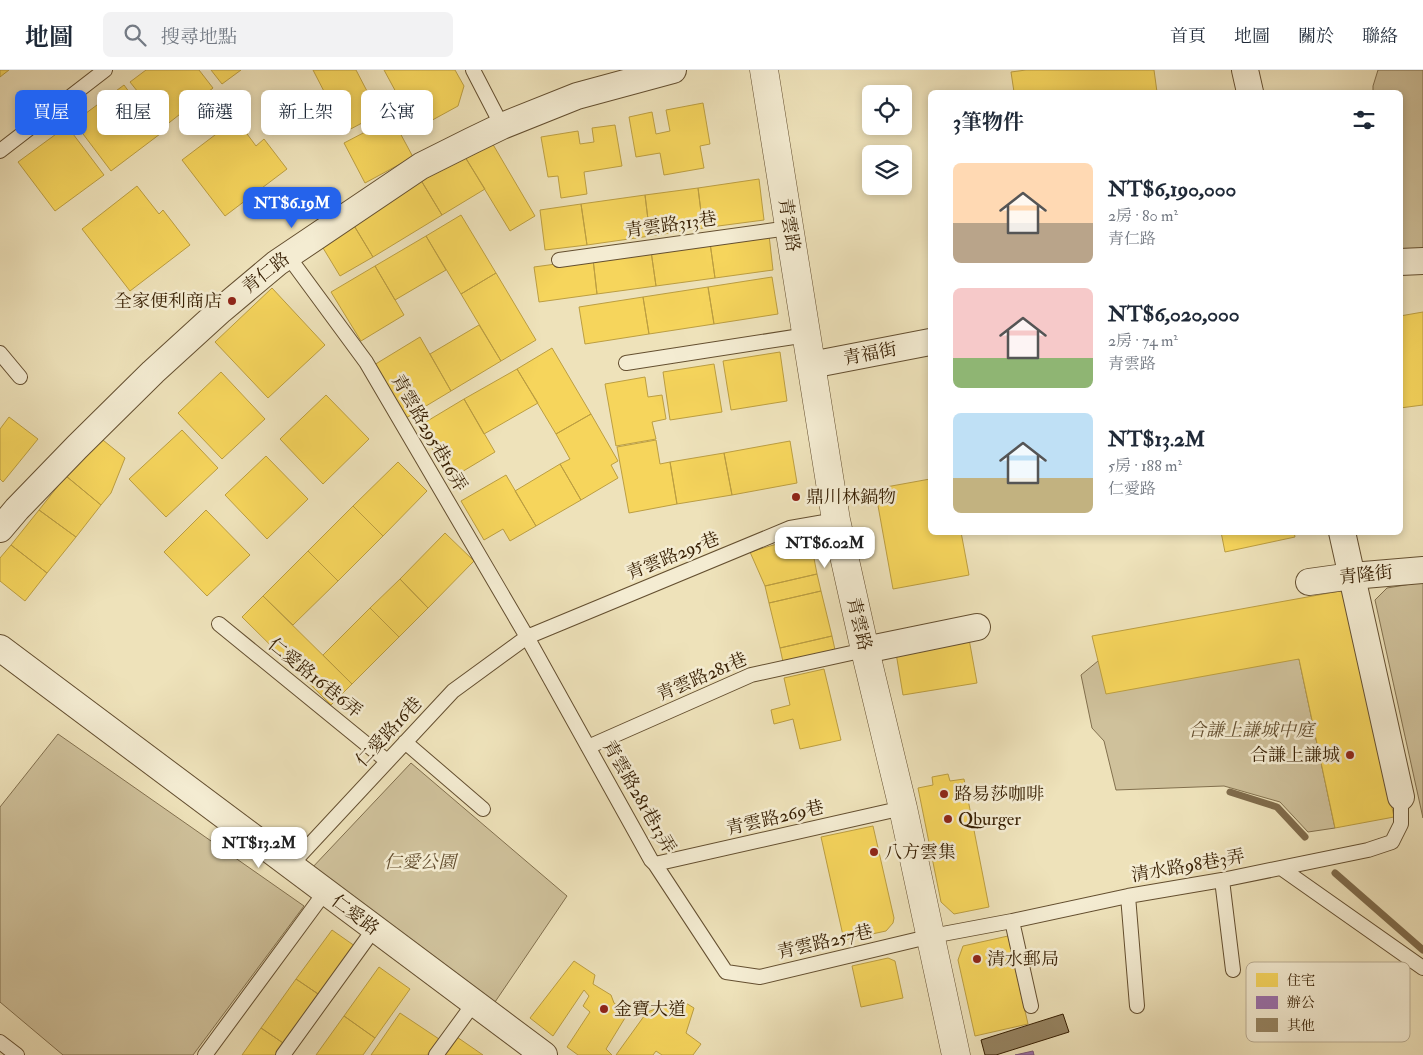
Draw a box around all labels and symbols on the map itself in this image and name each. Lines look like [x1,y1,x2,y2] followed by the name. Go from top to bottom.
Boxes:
[240,186,344,229] pin: NT$6.19M
[773,197,805,253] street label: 青雲路
[624,207,718,243] street label: 青雲路313巷
[238,247,294,299] street label: 青仁路
[114,290,222,313] place label: 全家便利商店
[226,295,238,307] marker: 全家便利商店
[841,338,899,370] street label: 青福街
[386,370,472,496] street label: 青雲路295巷16弄
[806,486,896,509] place label: 鼎川林鍋物
[790,491,802,503] marker: 鼎川林鍋物
[773,526,877,569] pin: NT$6.02M
[623,527,723,585] street label: 青雲路295巷
[1338,561,1394,589] street label: 青隆街
[842,595,876,653] street label: 青雲路
[263,633,367,723] street label: 仁愛路16巷6弄
[653,648,751,706] street label: 青雲路281巷
[351,692,427,772] street label: 仁愛路16巷
[1188,719,1317,742] park label: 合謙上謙城中庭
[597,736,681,858] street label: 青雲路281巷13弄
[1250,744,1340,767] place label: 合謙上謙城
[1344,749,1356,761] marker: 合謙上謙城
[954,783,1044,806] place label: 路易莎咖啡
[938,788,950,800] marker: 路易莎咖啡
[724,796,826,840] street label: 青雲路269巷
[958,808,1021,831] place label: Qburger
[942,813,954,825] marker: Qburger
[207,826,311,869] pin: NT$13.2M
[884,841,956,864] place label: 八方雲集
[1130,845,1246,887] street label: 清水路98巷3弄
[868,846,880,858] marker: 八方雲集
[384,851,459,874] park label: 仁愛公園
[327,890,383,940] street label: 仁愛路
[775,920,875,964] street label: 青雲路257巷
[987,948,1059,971] place label: 清水郵局
[971,953,983,965] marker: 清水郵局
[1246,962,1410,1042] legend
[1287,972,1315,989] text: 住宅
[1287,994,1315,1011] text: 辦公
[614,998,686,1021] place label: 金寶大道
[598,1003,610,1015] marker: 金寶大道
[1287,1017,1315,1034] text: 其他

